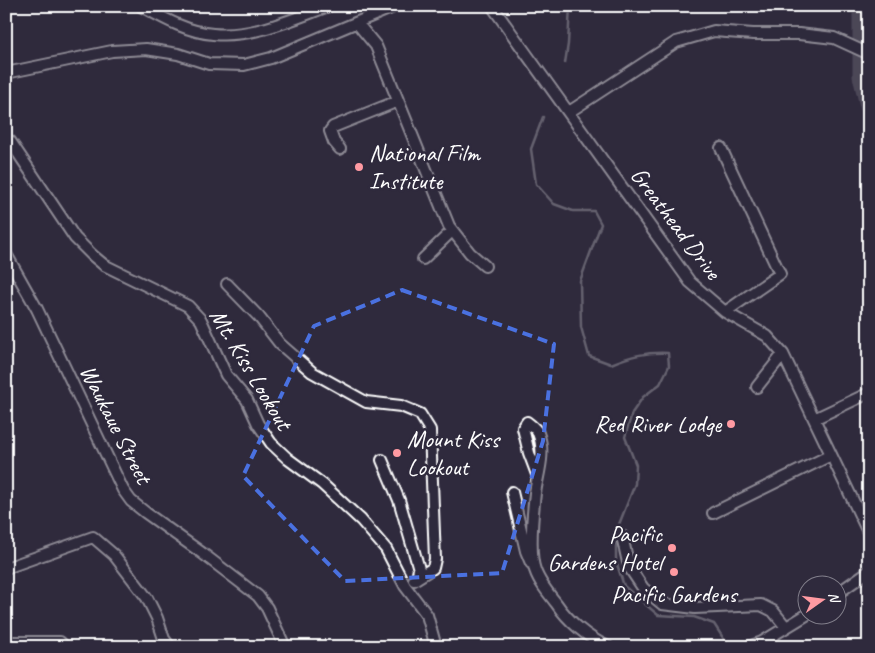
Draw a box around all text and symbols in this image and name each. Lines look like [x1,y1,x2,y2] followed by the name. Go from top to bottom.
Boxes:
[369,138,481,196] place label: National Film Institute
[353,161,365,173] marker: National Film Institute
[624,161,729,287] street label: Greathead Drive
[203,303,300,437] street label: Mt. Kiss Lookout
[73,359,160,490] street label: Waukaue Street
[594,409,723,439] place label: Red River Lodge
[725,418,737,430] marker: Red River Lodge
[407,424,502,482] place label: Mount Kiss Lookout
[391,447,403,459] marker: Mount Kiss Lookout
[547,519,666,577] place label: Pacific Gardens Hotel
[666,542,678,554] marker: Pacific Gardens Hotel
[668,566,680,578] marker: Pacific Gardens
[798,576,848,626] north arrow
[611,579,738,609] place label: Pacific Gardens
[825,591,844,605] text: N

